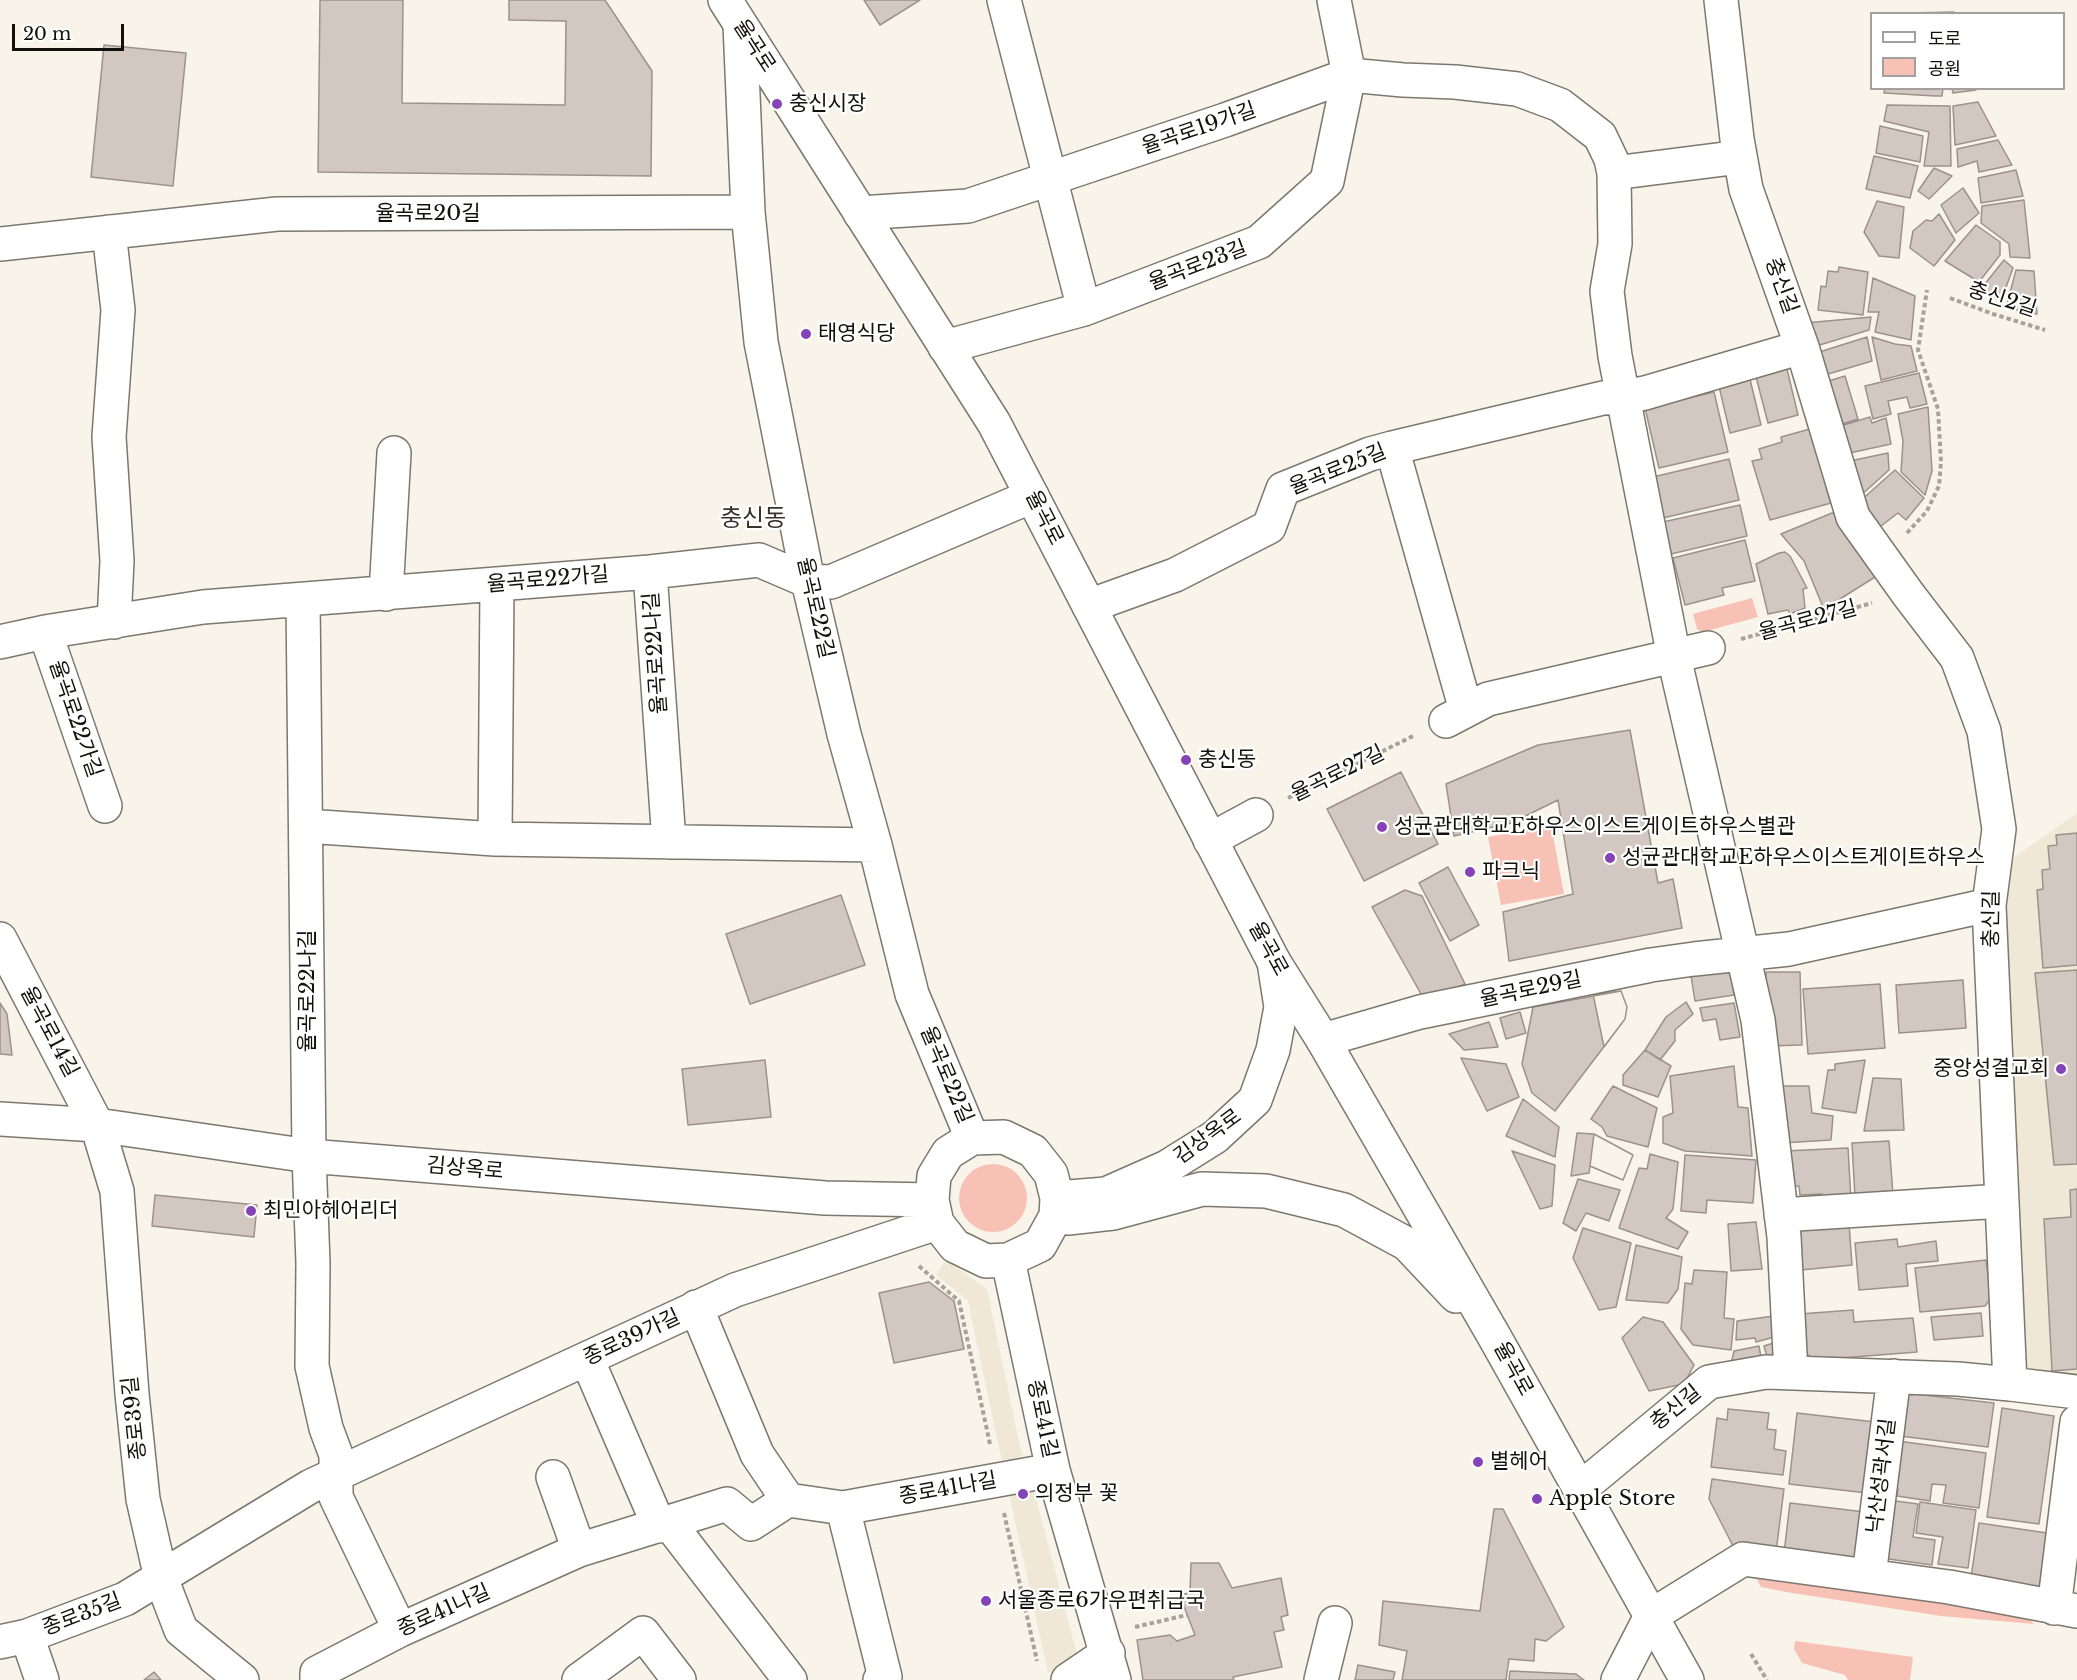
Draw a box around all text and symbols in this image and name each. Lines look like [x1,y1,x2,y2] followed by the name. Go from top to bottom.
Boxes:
[15,12,128,50] scale bar
[1870,12,2065,90] legend
[728,15,780,77] street label: 율곡로
[23,23,71,45] text: 20 m
[1928,28,1961,50] text: 도로
[1928,58,1961,80] text: 공원
[789,91,866,117] place label: 충신시장
[770,97,784,111] marker: 충신시장
[1138,98,1260,160] street label: 율곡로19가길
[375,201,481,227] street label: 율곡로20길
[1145,236,1251,296] street label: 율곡로23길
[1759,254,1803,318] street label: 충신길
[1964,277,2040,323] street label: 충신2길
[818,321,895,347] place label: 태영식당
[799,327,813,341] marker: 태영식당
[1286,439,1390,501] street label: 율곡로25길
[1020,486,1068,550] street label: 율곡로
[720,505,786,533] district label: 충신동
[791,555,839,661] street label: 율곡로22길
[486,562,610,598] street label: 율곡로22가길
[639,591,673,715] street label: 율곡로22나길
[1756,596,1860,646] street label: 율곡로27길
[43,657,107,781] street label: 율곡로22가길
[1287,741,1389,807] street label: 율곡로27길
[1198,747,1256,773] place label: 충신동
[1179,753,1193,767] marker: 충신동
[1394,814,1796,840] place label: 성균관대학교E하우스이스트게이트하우스별관
[1375,820,1389,834] marker: 성균관대학교E하우스이스트게이트하우스별관
[1622,845,1985,871] place label: 성균관대학교E하우스이스트게이트하우스
[1603,851,1617,865] marker: 성균관대학교E하우스이스트게이트하우스
[1482,859,1540,885] place label: 파크닉
[1463,865,1477,879] marker: 파크닉
[1979,890,2005,948] street label: 충신길
[1243,918,1293,980] street label: 율곡로
[295,930,321,1052] street label: 율곡로22나길
[1478,967,1584,1013] street label: 율곡로29길
[15,982,83,1082] street label: 율곡로14길
[914,1023,978,1127] street label: 율곡로22길
[1933,1056,2049,1082] place label: 중앙성결교회
[2054,1062,2068,1076] marker: 중앙성결교회
[1169,1104,1247,1170] street label: 김상옥로
[425,1153,505,1185] street label: 김상옥로
[263,1198,398,1224] place label: 최민아헤어리더
[244,1204,258,1218] marker: 최민아헤어리더
[580,1305,684,1371] street label: 종로39가길
[1488,1338,1538,1400] street label: 율곡로
[118,1375,152,1461] street label: 종로39길
[1021,1377,1063,1461] street label: 종로41길
[1646,1380,1706,1436] street label: 충신길
[1862,1417,1902,1535] street label: 낙산성곽서길
[1490,1449,1548,1475] place label: 별헤어
[1471,1455,1485,1469] marker: 별헤어
[897,1468,999,1510] street label: 종로41나길
[1035,1481,1118,1507] place label: 의정부 꽃
[1549,1486,1676,1512] place label: Apple Store
[1016,1487,1030,1501] marker: 의정부 꽃
[1530,1492,1544,1506] marker: Apple Store
[394,1579,494,1643] street label: 종로41나길
[39,1588,125,1642] street label: 종로35길
[998,1588,1205,1614] place label: 서울종로6가우편취급국
[979,1594,993,1608] marker: 서울종로6가우편취급국

